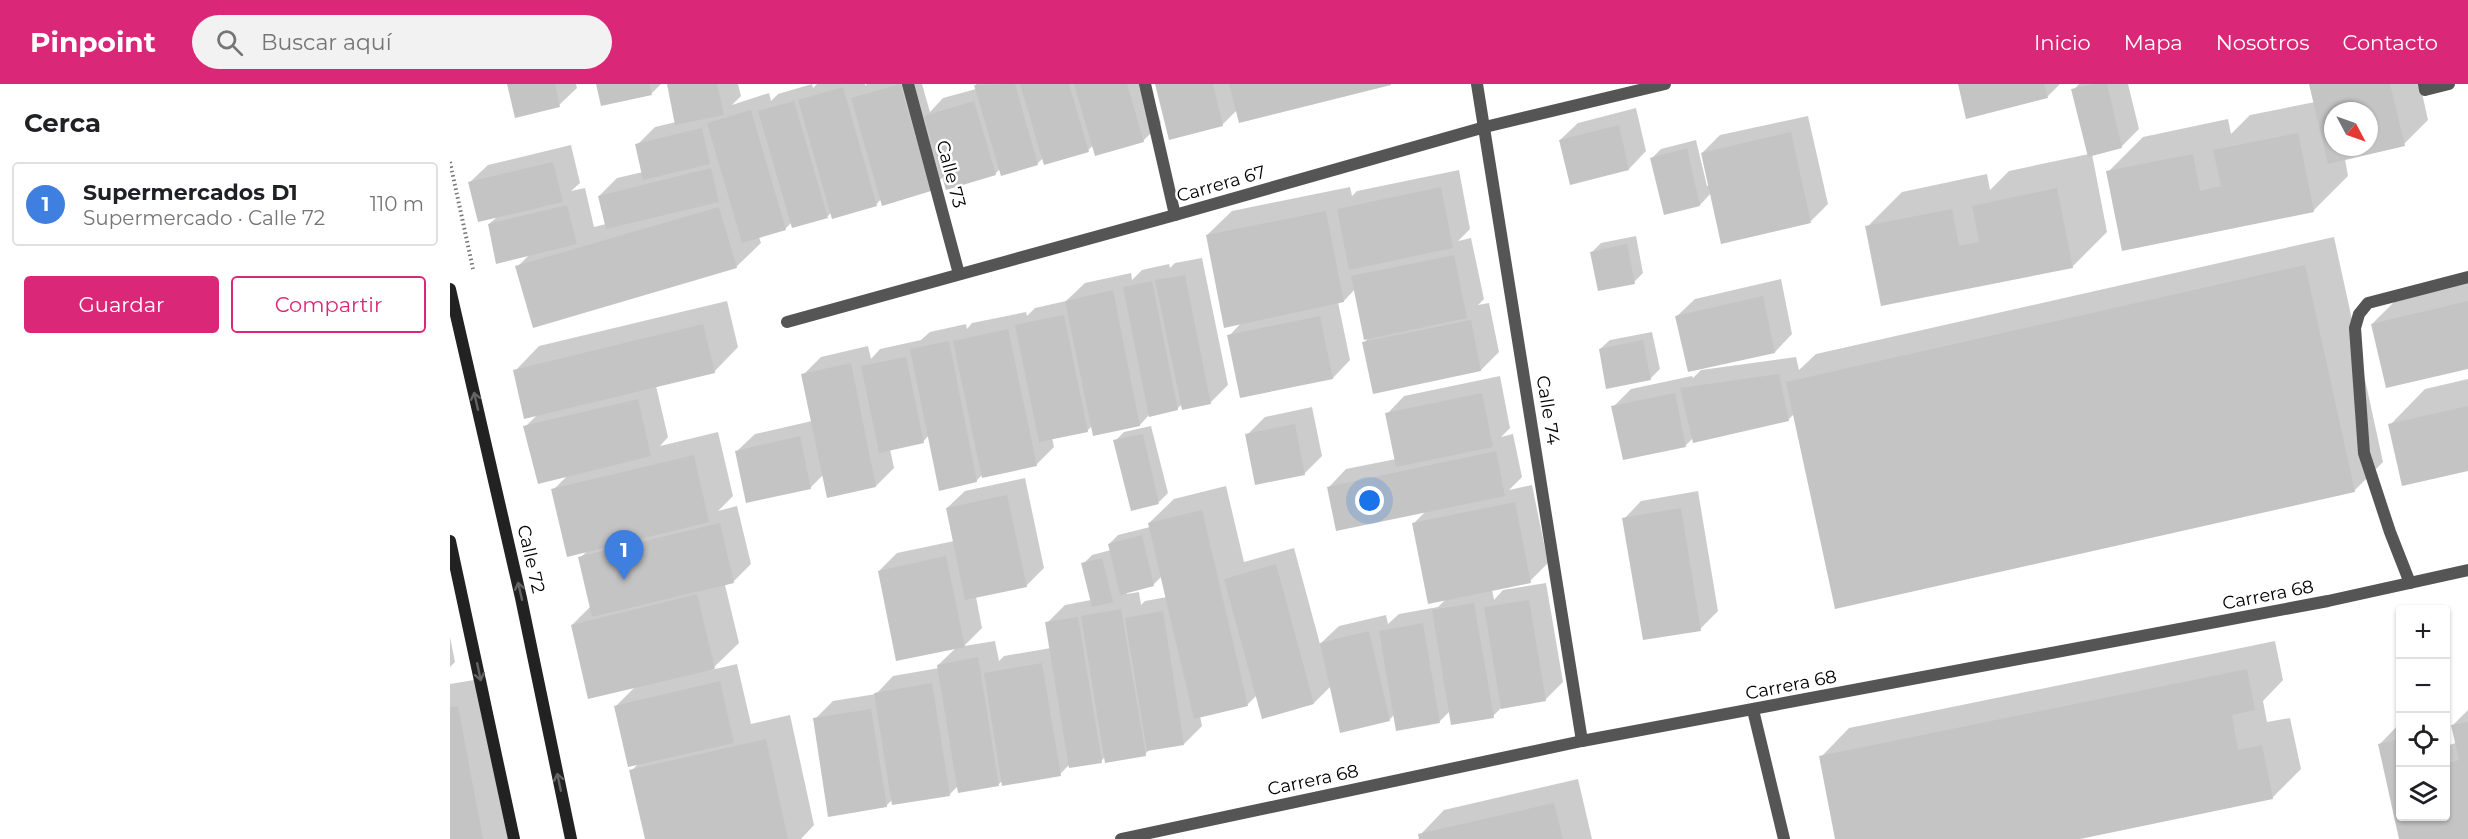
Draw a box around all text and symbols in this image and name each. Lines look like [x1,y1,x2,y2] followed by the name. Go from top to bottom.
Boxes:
[192,15,612,69] search box
[30,25,156,59] text: Pinpoint
[213,26,246,59] icon: search
[261,29,392,56] text: Buscar aquí
[2034,30,2091,55] text: Inicio
[2124,30,2183,55] text: Mapa
[2216,30,2309,55] text: Nosotros
[2342,30,2438,55] text: Contacto
[2324,102,2378,156] north arrow
[24,107,101,139] text: Cerca
[931,138,971,210] street label: Calle 73
[1174,161,1268,207] street label: Carrera 67
[83,179,298,206] text: Supermercados D1
[42,192,49,216] text: 1
[370,192,424,216] text: 110 m
[83,206,325,230] text: Supermercado · Calle 72
[24,276,219,333] button: Guardar
[231,276,426,333] button: Compartir
[1532,374,1564,446] street label: Calle 74
[469,391,481,410] one-way arrow
[1355,486,1384,515] your location
[512,523,550,595] street label: Calle 72
[604,530,644,580] pin: 1
[2221,575,2315,615] street label: Carrera 68
[513,581,525,600] one-way arrow
[2396,605,2450,821] map controls
[2396,605,2450,659] button: +
[2396,659,2450,713] button: −
[474,662,485,682] one-way arrow
[1744,665,1838,705] street label: Carrera 68
[2396,713,2450,767] button: locate
[1265,760,1361,800] street label: Carrera 68
[2396,767,2450,821] button: layers
[553,772,564,792] one-way arrow

